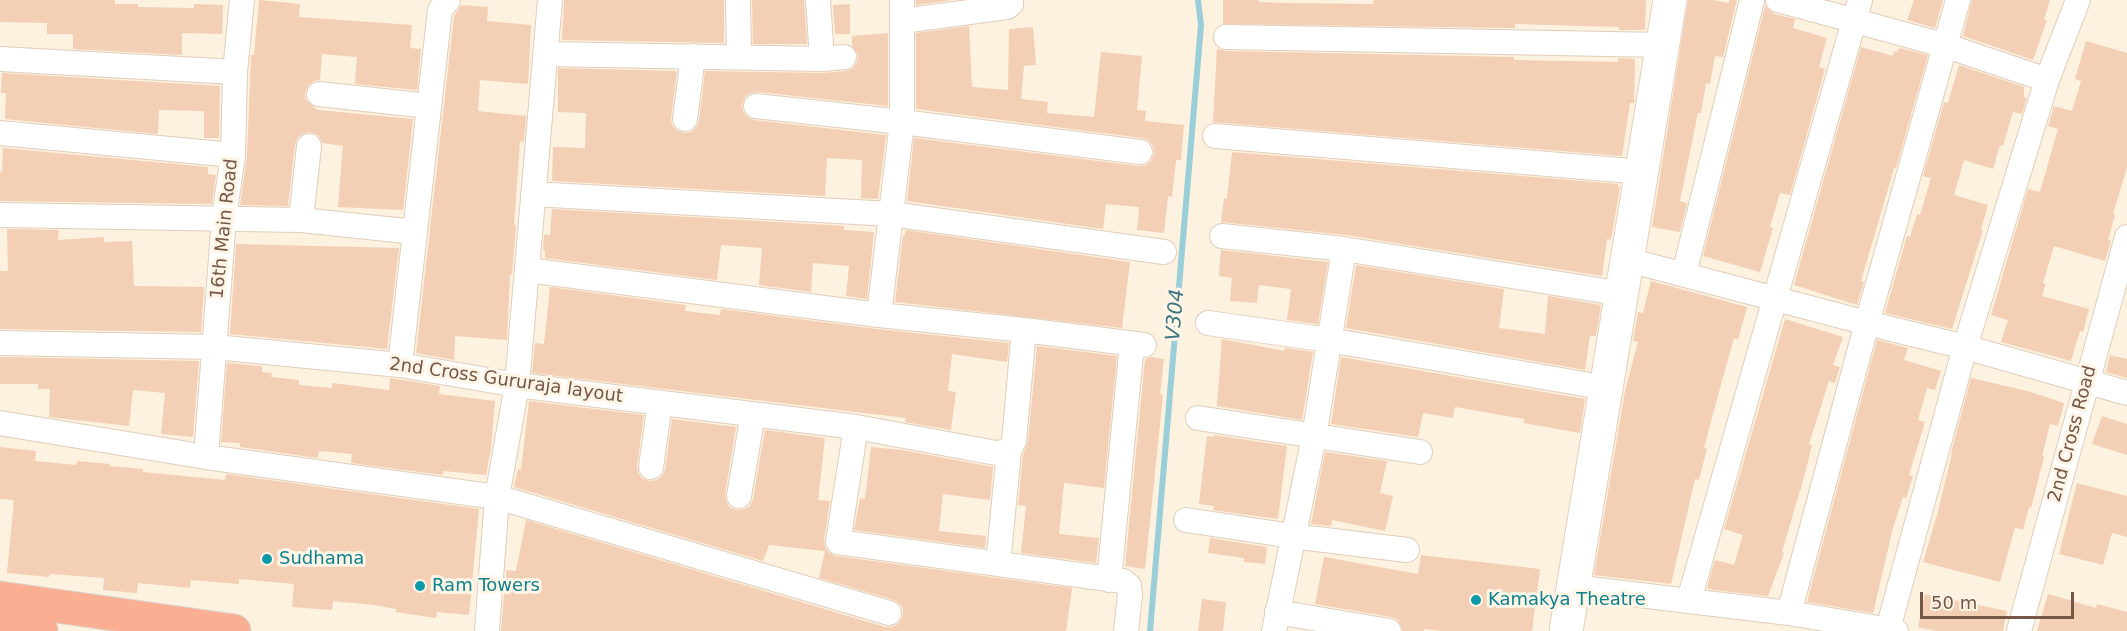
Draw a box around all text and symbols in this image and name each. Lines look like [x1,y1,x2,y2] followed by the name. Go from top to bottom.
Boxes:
[207,158,243,300] street label: 16th Main Road
[1162,288,1190,342] water label: V304
[388,354,624,408] street label: 2nd Cross Gururaja layout
[2044,363,2102,505] street label: 2nd Cross Road
[279,548,364,570] place label: Sudhama
[260,552,274,566] marker: Sudhama
[432,575,540,597] place label: Ram Towers
[413,579,427,593] marker: Ram Towers
[1923,580,2078,618] scale bar
[1488,589,1646,611] place label: Kamakya Theatre
[1931,592,1977,613] text: 50 m
[1469,593,1483,607] marker: Kamakya Theatre

